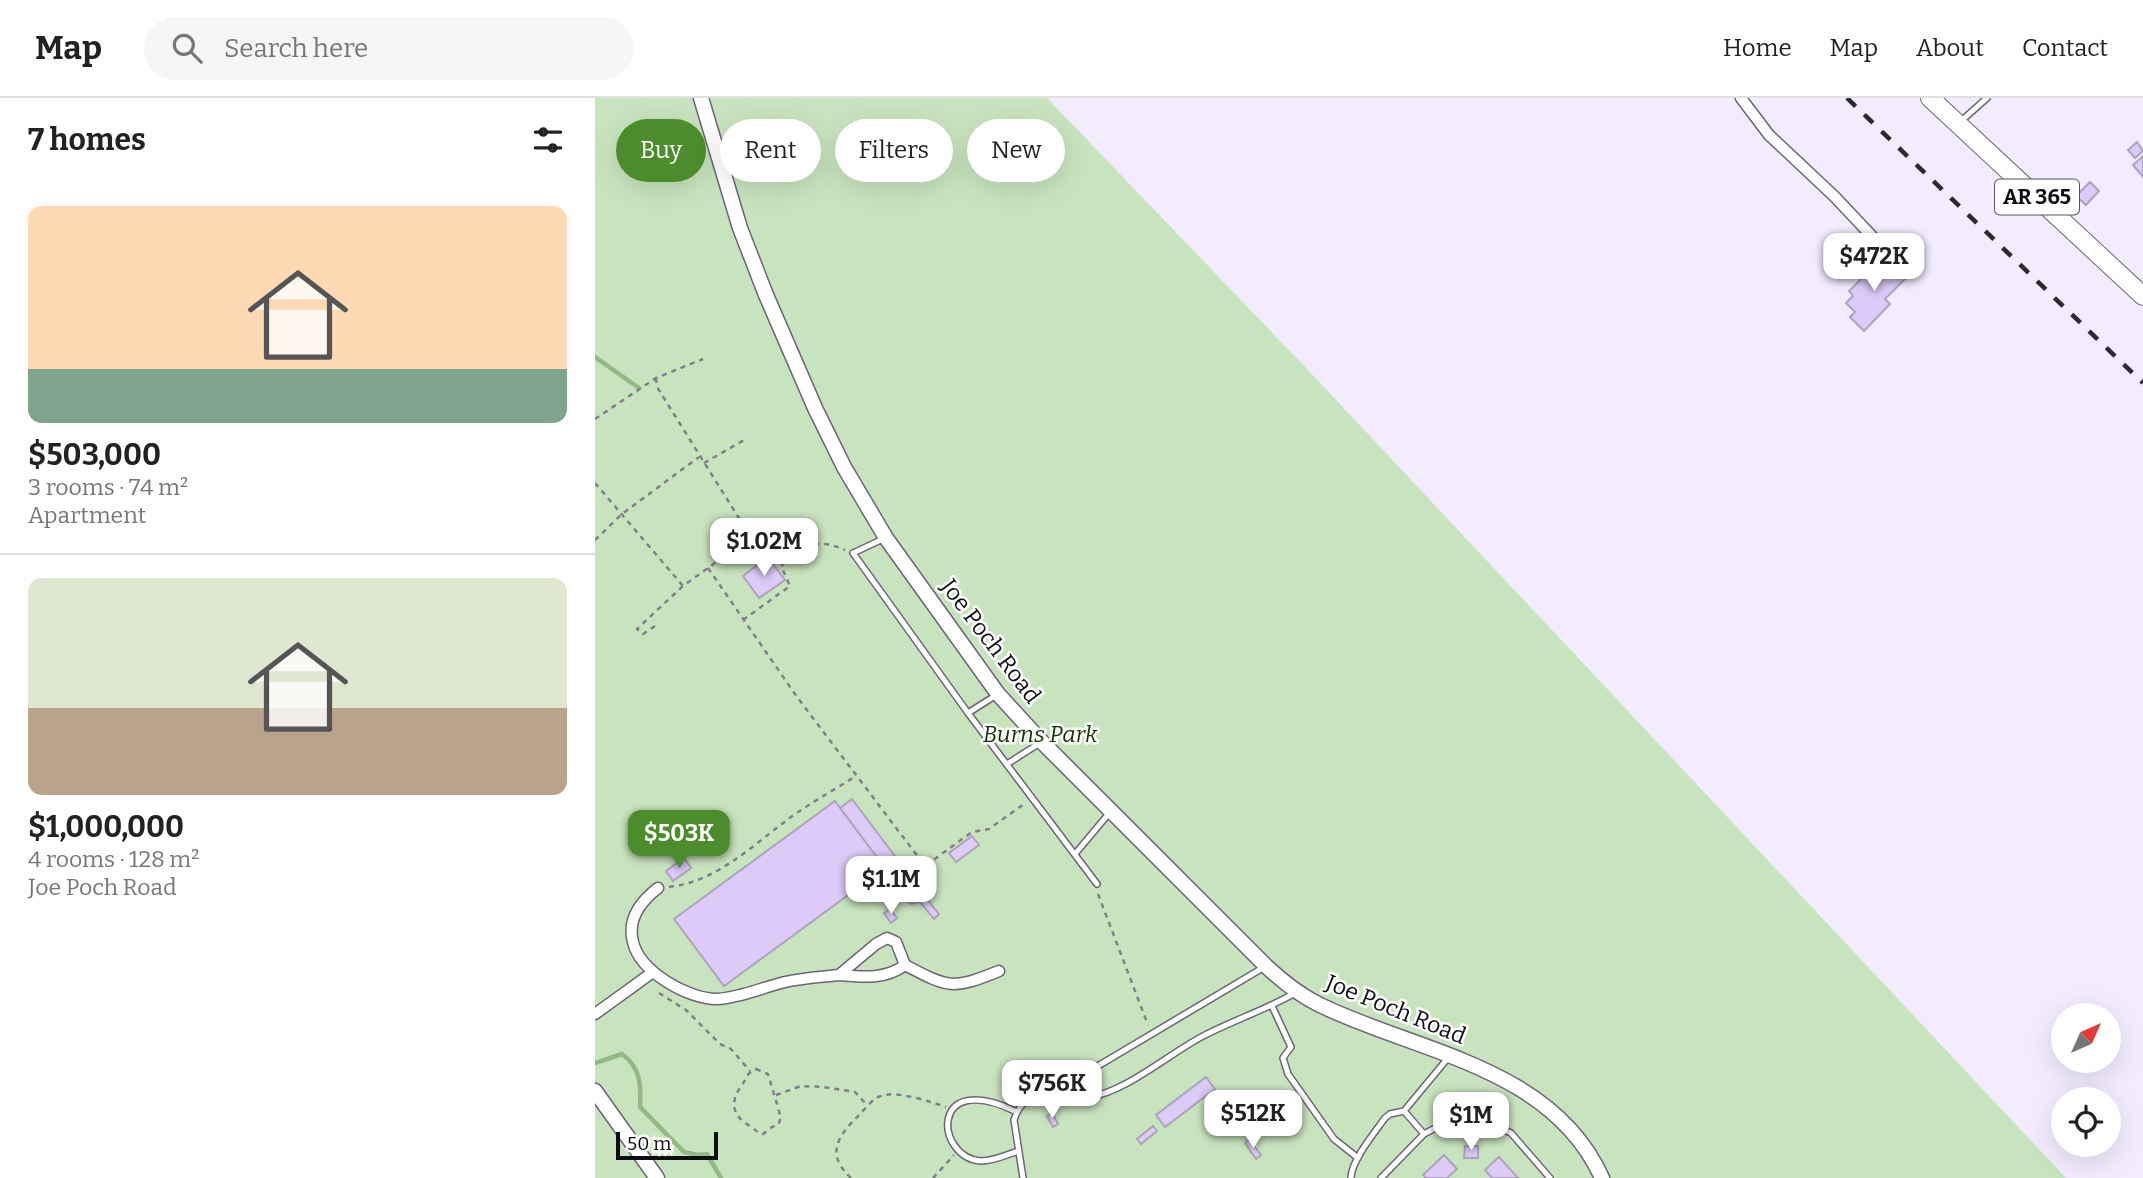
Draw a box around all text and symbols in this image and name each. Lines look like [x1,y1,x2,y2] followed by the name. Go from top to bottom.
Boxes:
[144,17,634,80] search box
[35,28,102,68] text: Map
[168,29,206,67] icon: search
[224,33,368,64] text: Search here
[1723,34,1792,62] text: Home
[1830,34,1878,62] text: Map
[1916,34,1984,62] text: About
[2022,34,2108,62] text: Contact
[616,119,706,182] chip: Buy
[720,119,821,182] chip: Rent
[835,119,953,182] chip: Filters
[967,119,1065,182] chip: New
[529,121,567,159] icon: filters
[28,122,146,158] text: 7 homes
[1995,180,2079,214] road number: AR 365
[1825,234,1923,293] pin: $472K
[1839,242,1909,270] text: $472K
[235,252,361,378] icon: home
[28,437,161,473] text: $503,000
[28,473,188,501] text: 3 rooms · 74 m²
[28,501,146,529] text: Apartment
[707,518,821,578] pin: $1.02M
[726,527,802,555] text: $1.02M
[934,572,1047,709] street label: Joe Poch Road
[235,624,361,750] icon: home
[983,720,1098,748] park label: Burns Park
[28,809,184,845] text: $1,000,000
[630,810,728,870] pin: $503K
[644,819,714,847] text: $503K
[28,845,199,873] text: 4 rooms · 128 m²
[842,856,940,916] pin: $1.1M
[862,865,920,893] text: $1.1M
[28,873,177,901] text: Joe Poch Road
[1321,968,1470,1050] street label: Joe Poch Road
[2051,1003,2121,1073] north arrow
[2051,1003,2121,1157] map controls
[1003,1060,1101,1120] pin: $756K
[1018,1069,1086,1097] text: $756K
[2051,1087,2121,1157] button: locate
[1204,1090,1302,1150] pin: $512K
[1437,1093,1505,1152] pin: $1M
[1220,1099,1286,1127] text: $512K
[1449,1101,1493,1129] text: $1M
[616,1129,717,1161] scale bar
[627,1132,671,1155] text: 50 m

